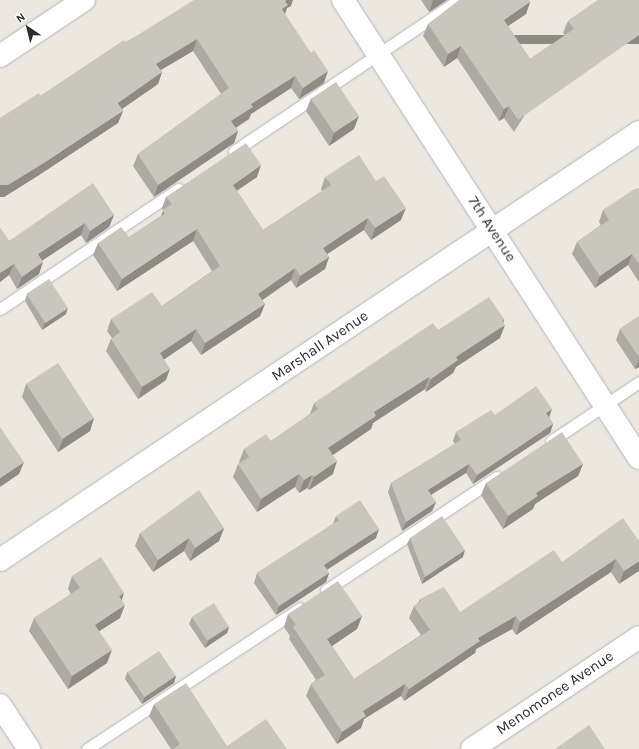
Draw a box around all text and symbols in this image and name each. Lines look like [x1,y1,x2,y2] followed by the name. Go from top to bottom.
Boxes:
[8,8,48,48] north arrow
[14,10,28,25] text: N
[464,193,520,265] street label: 7th Avenue
[268,307,372,385] street label: Marshall Avenue
[493,647,617,739] street label: Menomonee Avenue

